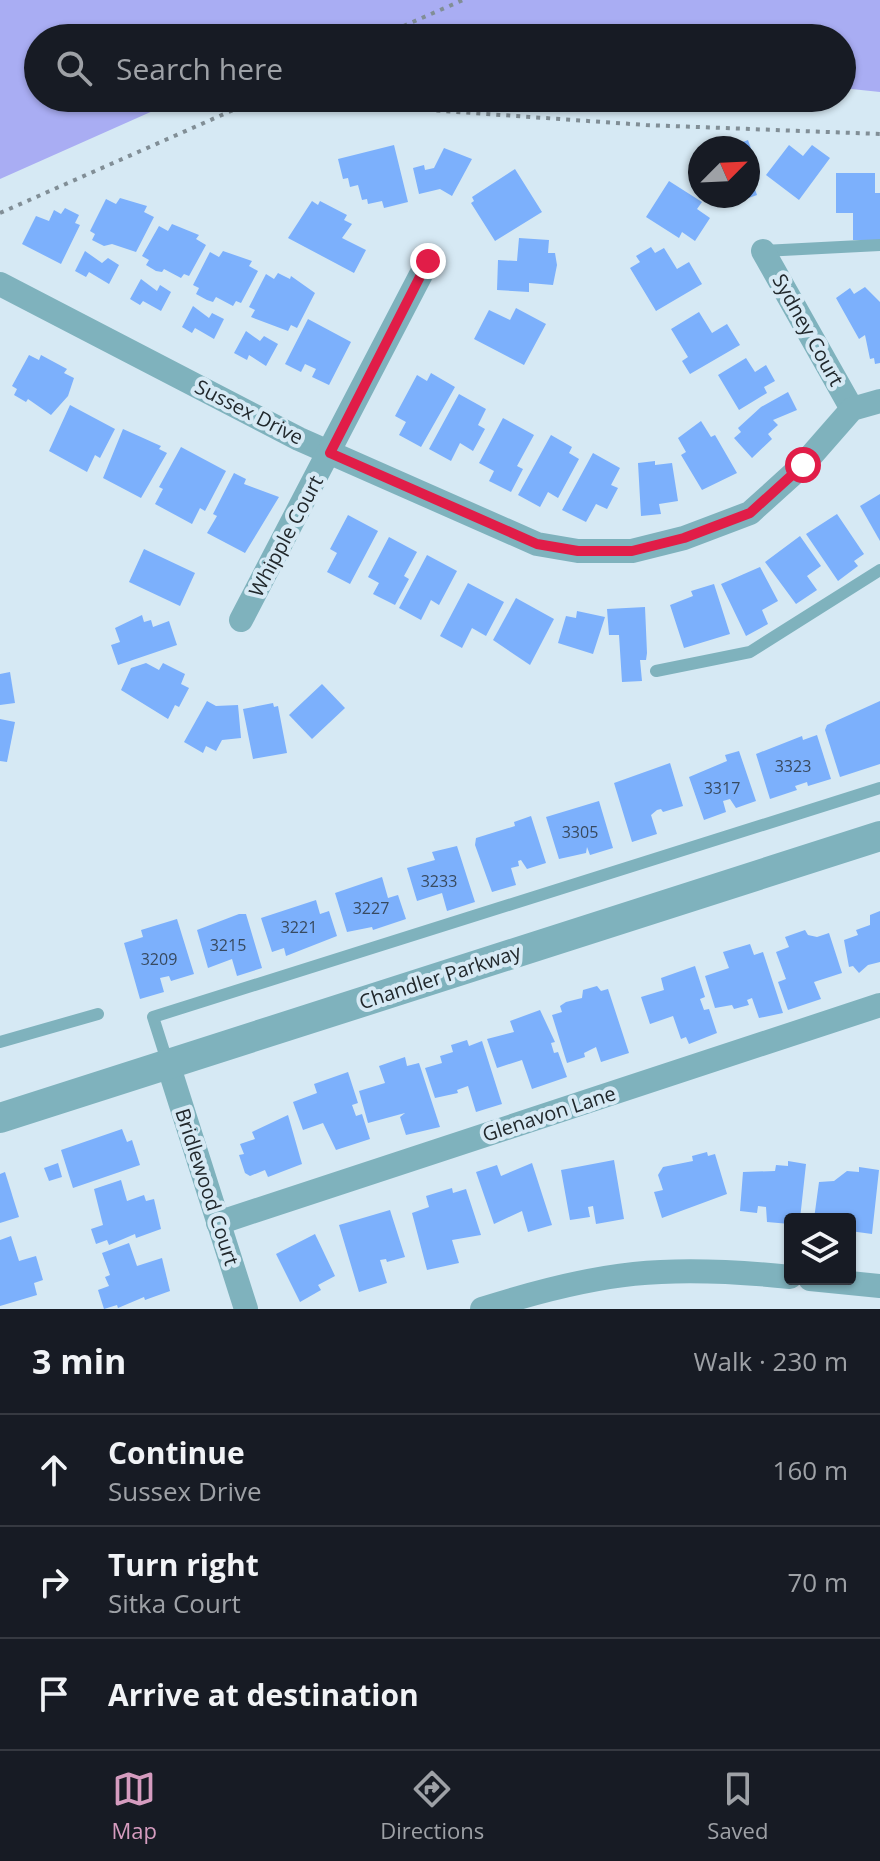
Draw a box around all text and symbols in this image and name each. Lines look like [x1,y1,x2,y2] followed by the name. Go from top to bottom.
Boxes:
[24,24,856,112] search box
[52,46,96,90] icon: search
[116,48,283,89] text: Search here
[688,136,760,208] north arrow
[410,243,446,279] route end
[767,269,850,391] street label: Sydney Court
[190,373,308,450] street label: Sussex Drive
[785,447,821,483] route start
[242,470,329,601] street label: Whipple Court
[775,755,811,777] house number: 3323
[704,777,740,799] house number: 3317
[562,821,598,843] house number: 3305
[421,870,457,892] house number: 3233
[353,897,389,919] house number: 3227
[281,916,317,938] house number: 3221
[210,934,246,956] house number: 3215
[356,937,525,1015] street label: Chandler Parkway
[141,948,177,970] house number: 3209
[479,1079,619,1148] street label: Glenavon Lane
[169,1105,246,1269] street label: Bridlewood Court
[784,1213,856,1285] map controls
[784,1213,856,1285] button: layers
[32,1338,126,1384] text: 3 min
[694,1343,848,1379] text: Walk · 230 m
[108,1432,245,1473] text: Continue
[32,1448,76,1492] icon: ahead
[773,1452,848,1488] text: 160 m
[108,1473,262,1509] text: Sussex Drive
[108,1544,259,1585] text: Turn right
[32,1560,76,1604] icon: right
[787,1564,848,1600] text: 70 m
[108,1585,241,1621] text: Sitka Court
[32,1672,76,1716] icon: arrive
[108,1674,419,1715] text: Arrive at destination
[112,1767,157,1845] tab: Map
[380,1767,484,1845] tab: Directions
[707,1767,768,1845] tab: Saved

